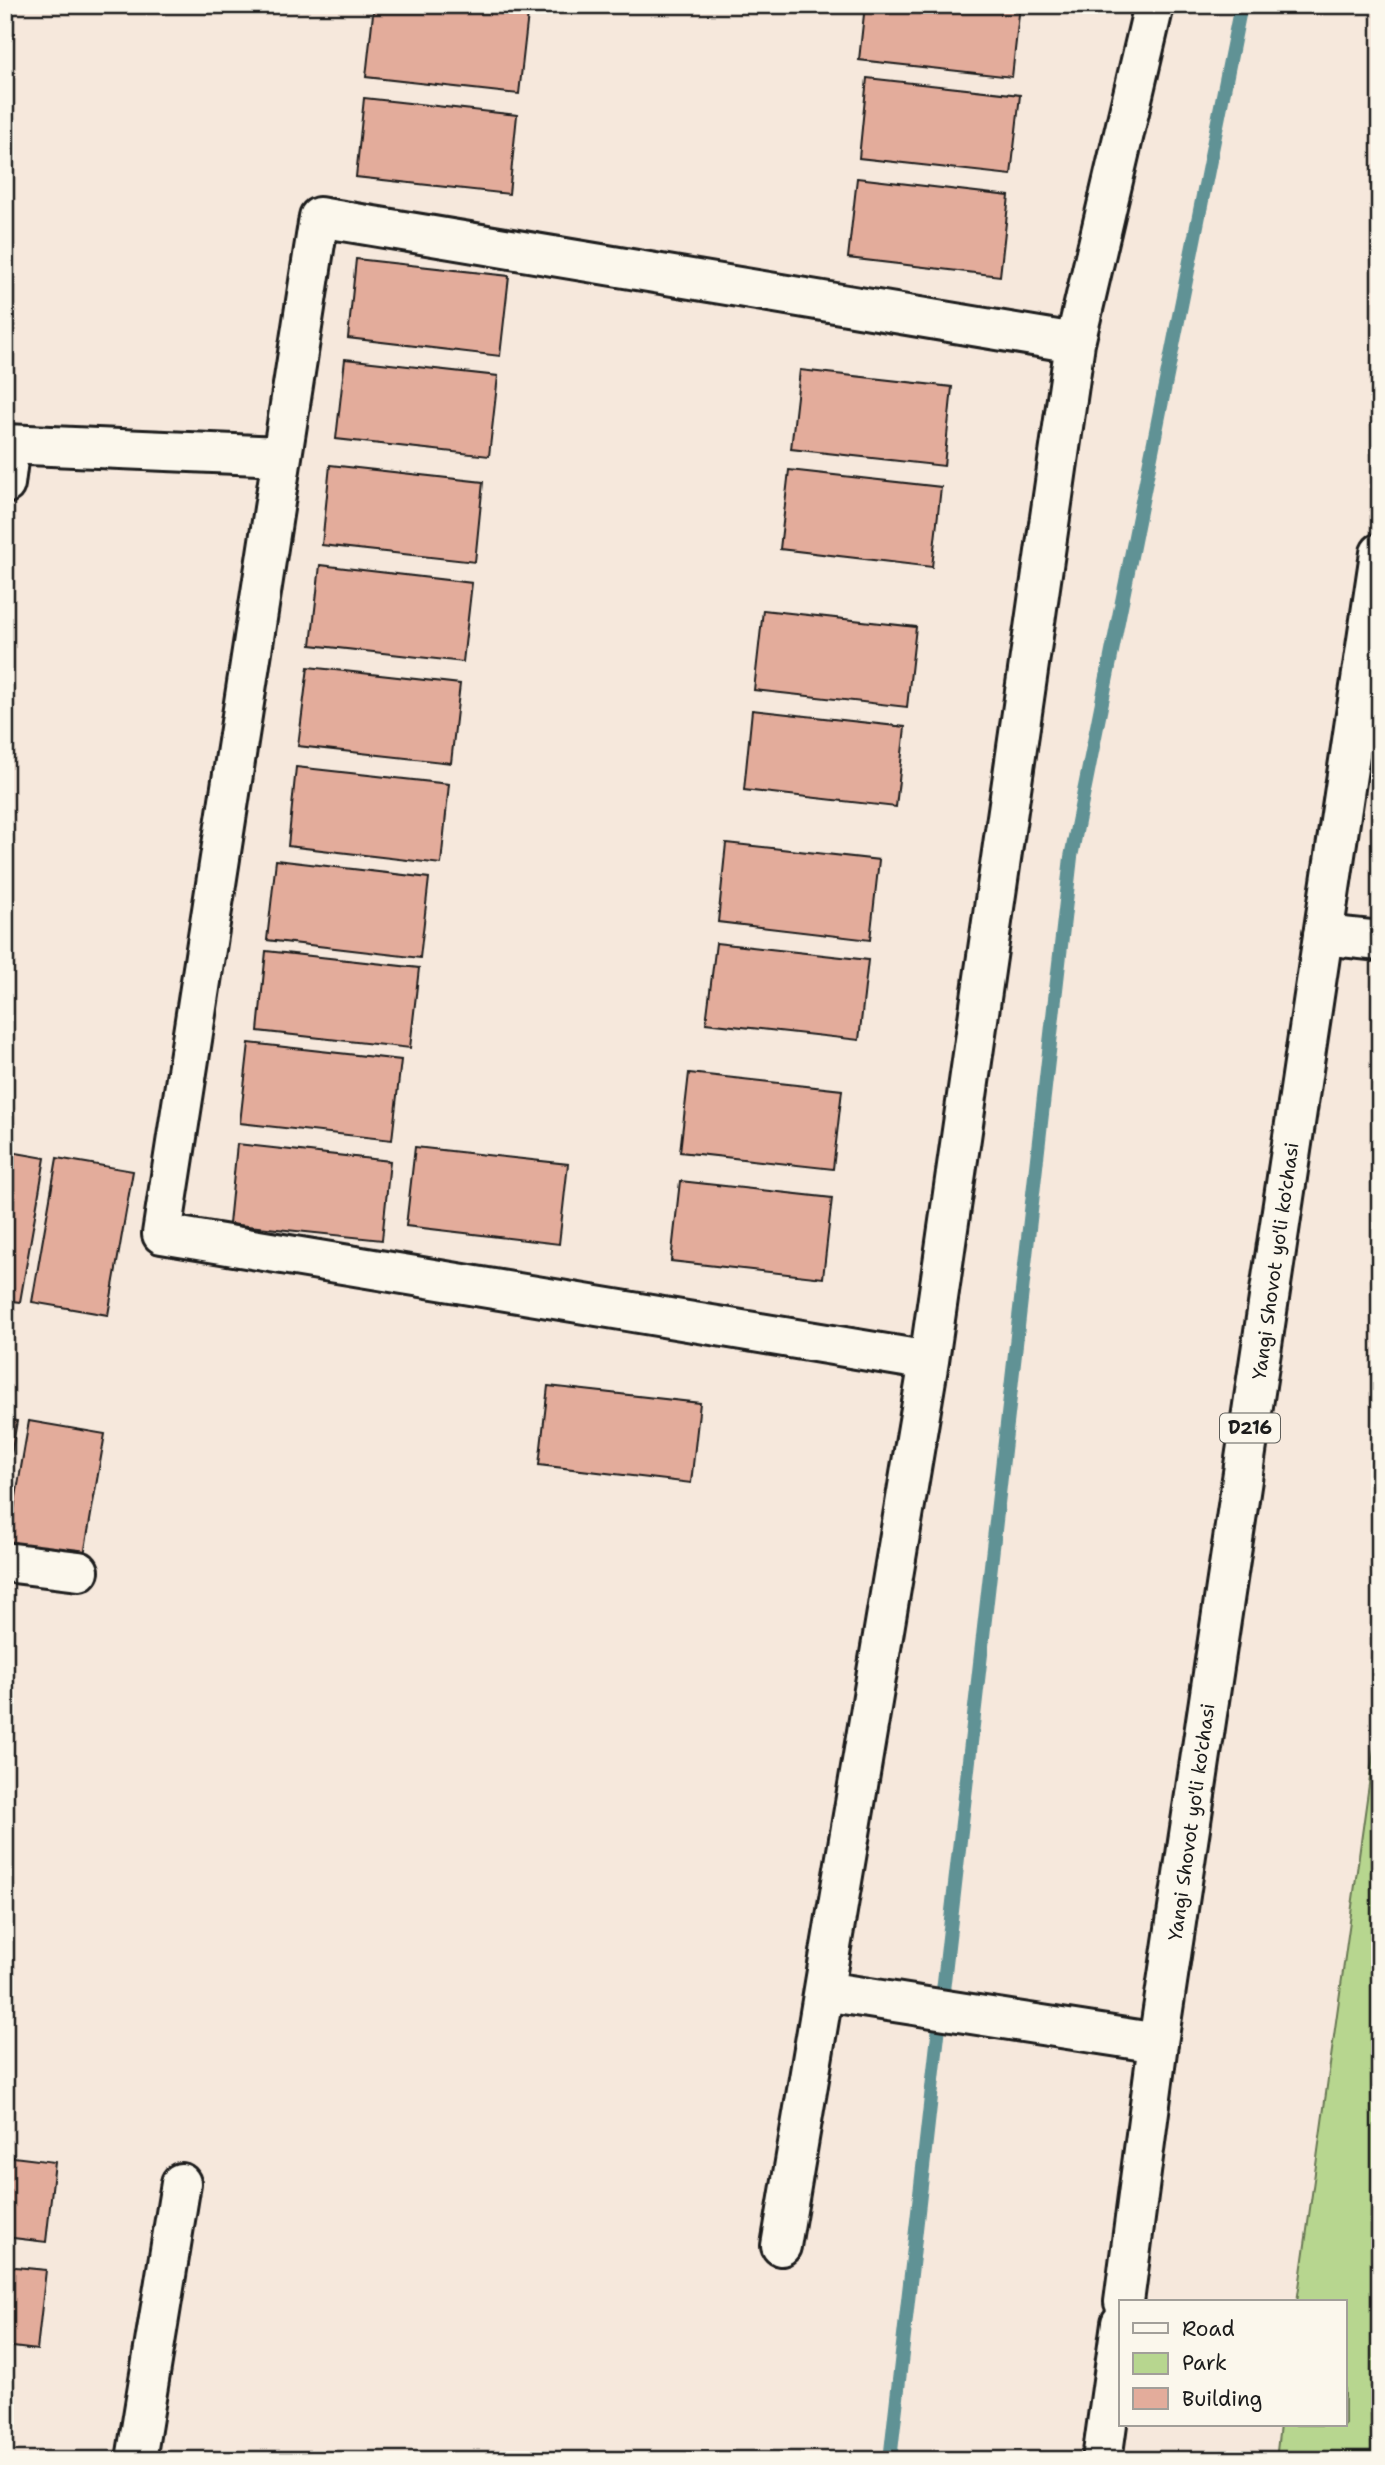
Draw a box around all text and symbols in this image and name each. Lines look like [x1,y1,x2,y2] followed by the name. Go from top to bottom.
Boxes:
[1246,1141,1305,1381] street label: Yangi Shovot yo'li ko'chasi
[1220,1414,1280,1442] road number: D216
[1162,1702,1221,1942] street label: Yangi Shovot yo'li ko'chasi
[1119,2300,1346,2426] legend
[1182,2315,1235,2343] text: Road
[1182,2349,1227,2377] text: Park
[1182,2385,1262,2413] text: Building

